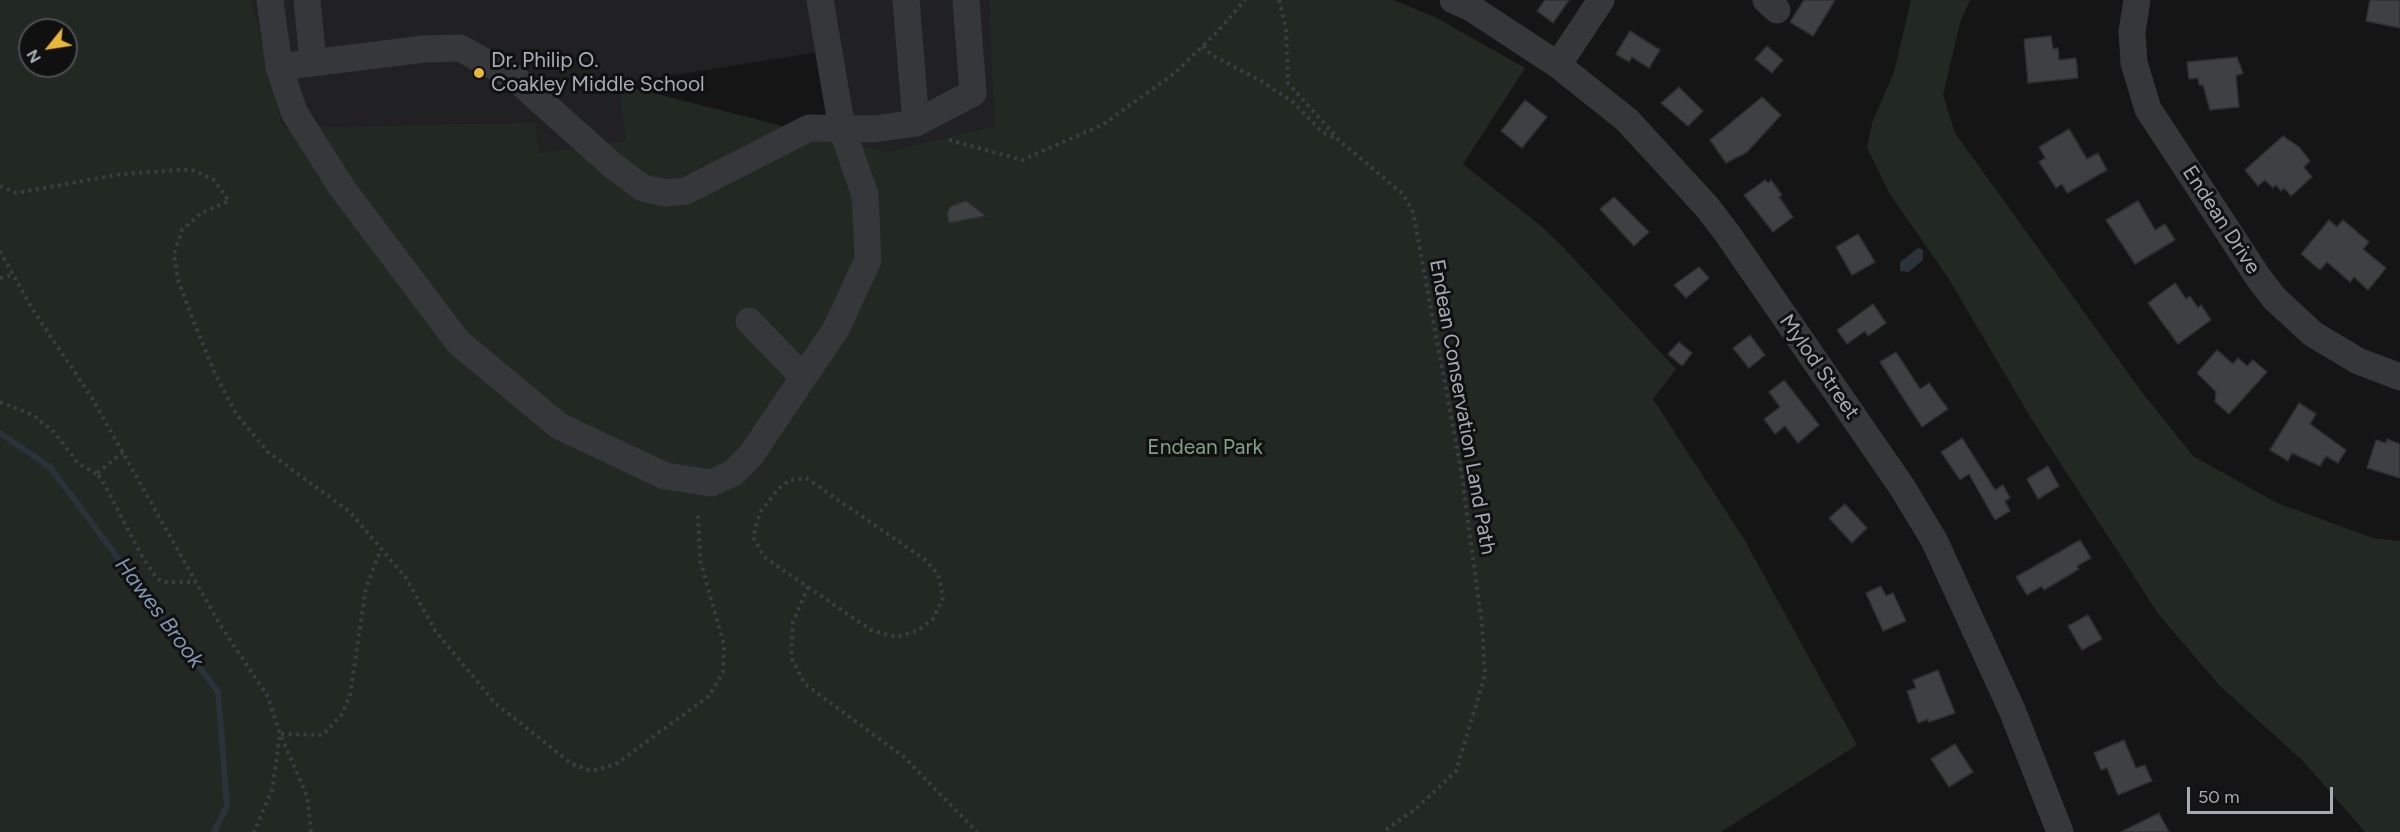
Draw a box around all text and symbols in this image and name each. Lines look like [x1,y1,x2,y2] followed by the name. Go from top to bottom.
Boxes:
[18,18,78,78] north arrow
[22,46,45,66] text: N
[491,48,705,98] place label: Dr. Philip O. Coakley Middle School
[472,66,486,80] marker: Dr. Philip O. Coakley Middle School
[2177,161,2265,279] street label: Endean Drive
[1424,257,1500,557] street label: Endean Conservation Land Path
[1774,310,1864,424] street label: Mylod Street
[1147,435,1263,461] park label: Endean Park
[109,553,209,673] water label: Hawes Brook
[2190,775,2336,813] scale bar
[2198,786,2240,808] text: 50 m

